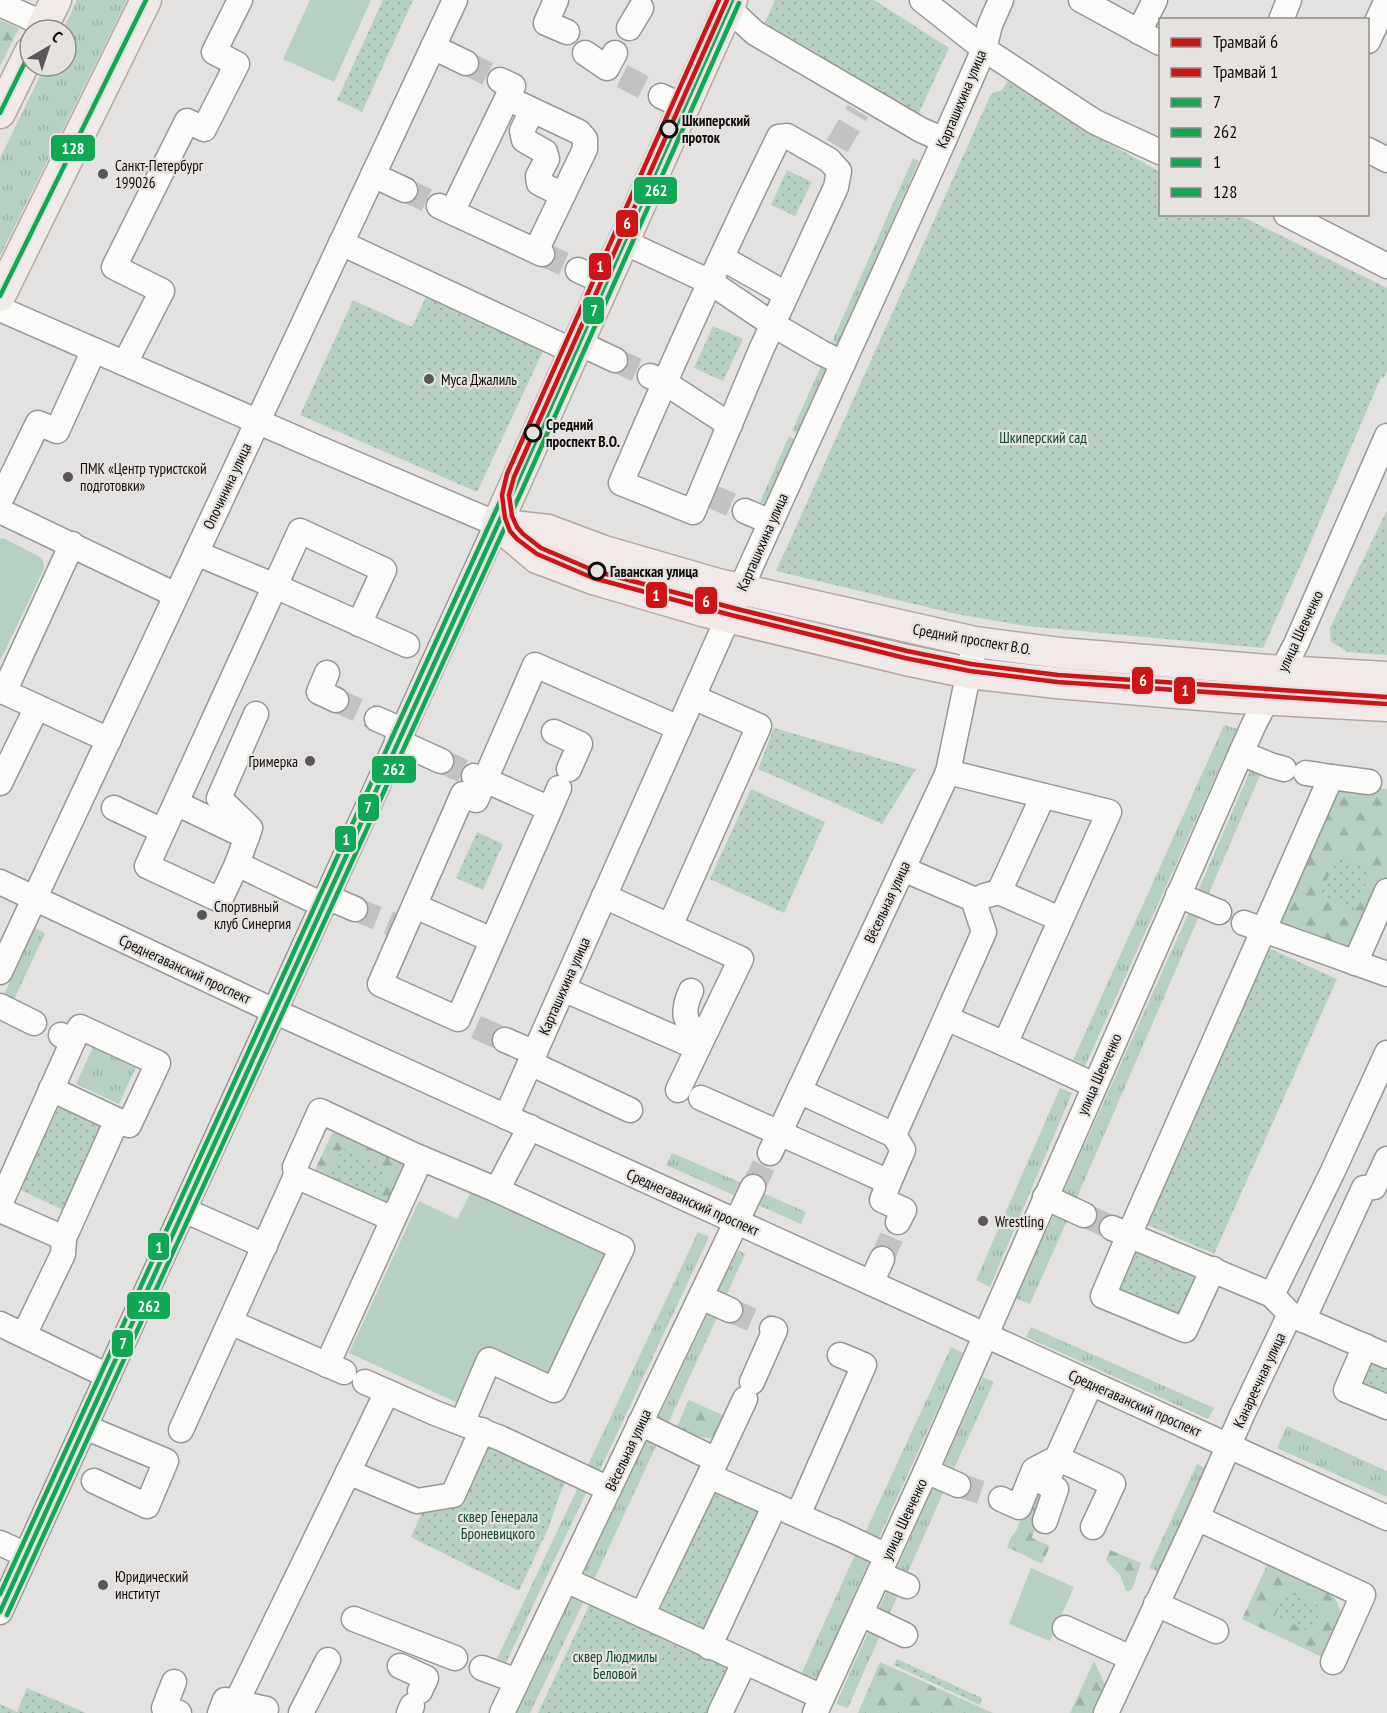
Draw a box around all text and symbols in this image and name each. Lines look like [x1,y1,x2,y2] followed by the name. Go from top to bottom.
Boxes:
[18,18,78,78] north arrow
[1159,18,1369,216] legend
[48,26,67,47] text: С
[1213,30,1278,53] text: Трамвай 6
[932,47,990,151] street label: Карташихина улица
[1213,60,1278,83] text: Трамвай 1
[1213,90,1221,113] text: 7
[682,111,750,147] place label: Шкиперский проток
[660,120,678,138] marker: Шкиперский проток
[1213,120,1237,143] text: 262
[50,134,96,162] line badge: 128
[62,138,84,158] text: 128
[1213,150,1221,173] text: 1
[115,156,204,192] place label: Санкт-Петербург 199026
[96,167,110,181] marker: Санкт-Петербург 199026
[633,176,678,205] line badge: 262
[645,180,667,200] text: 262
[1213,180,1237,203] text: 128
[615,209,639,238] line badge: 6
[623,213,631,233] text: 6
[588,252,612,281] line badge: 1
[596,256,604,276] text: 1
[582,296,605,325] line badge: 7
[590,300,598,320] text: 7
[441,370,517,389] place label: Муса Джалиль
[422,372,436,386] marker: Муса Джалиль
[546,415,620,451] place label: Средний проспект В.О.
[524,424,542,442] marker: Средний проспект В.О.
[999,428,1087,447] park label: Шкиперский сад
[199,440,255,532] street label: Опочинина улица
[80,459,206,495] place label: ПМК «Центр туристской подготовки»
[61,470,75,484] marker: ПМК «Центр туристской подготовки»
[732,490,792,594] street label: Карташихина улица
[588,562,606,580] marker: Гаванская улица
[610,562,698,581] place label: Гаванская улица
[645,581,668,609] line badge: 1
[652,585,660,605] text: 1
[694,586,718,615] line badge: 6
[1273,587,1327,675] street label: улица Шевченко
[702,591,710,611] text: 6
[911,619,1033,659] street label: Средний проспект В.О.
[1131,666,1154,695] line badge: 6
[1139,670,1147,690] text: 6
[1173,676,1196,705] line badge: 1
[1181,680,1189,700] text: 1
[249,752,298,771] place label: Гримерка
[303,754,317,768] marker: Гримерка
[371,755,417,784] line badge: 262
[383,759,405,779] text: 262
[357,793,380,822] line badge: 7
[364,797,372,817] text: 7
[334,825,357,853] line badge: 1
[342,829,350,849] text: 1
[860,858,914,946] street label: Вёсельная улица
[214,897,291,933] place label: Спортивный клуб Синергия
[195,908,209,922] marker: Спортивный клуб Синергия
[116,930,254,1008] street label: Среднегаванский проспект
[534,934,594,1038] street label: Карташихина улица
[1073,1030,1125,1118] street label: улица Шевченко
[624,1164,762,1240] street label: Среднегаванский проспект
[995,1212,1044,1231] place label: Wrestling
[976,1214,990,1228] marker: Wrestling
[147,1232,170,1261] line badge: 1
[155,1237,163,1257] text: 1
[126,1291,171,1320] line badge: 262
[138,1296,160,1316] text: 262
[111,1329,134,1358] line badge: 7
[1229,1329,1289,1431] street label: Канареечная улица
[119,1333,127,1353] text: 7
[1066,1365,1204,1441] street label: Среднегаванский проспект
[601,1406,655,1494] street label: Вёсельная улица
[877,1475,931,1563] street label: улица Шевченко
[458,1507,538,1543] park label: сквер Генерала Броневицкого
[115,1567,188,1603] place label: Юридический институт
[96,1578,110,1592] marker: Юридический институт
[573,1647,657,1683] park label: сквер Людмилы Беловой

